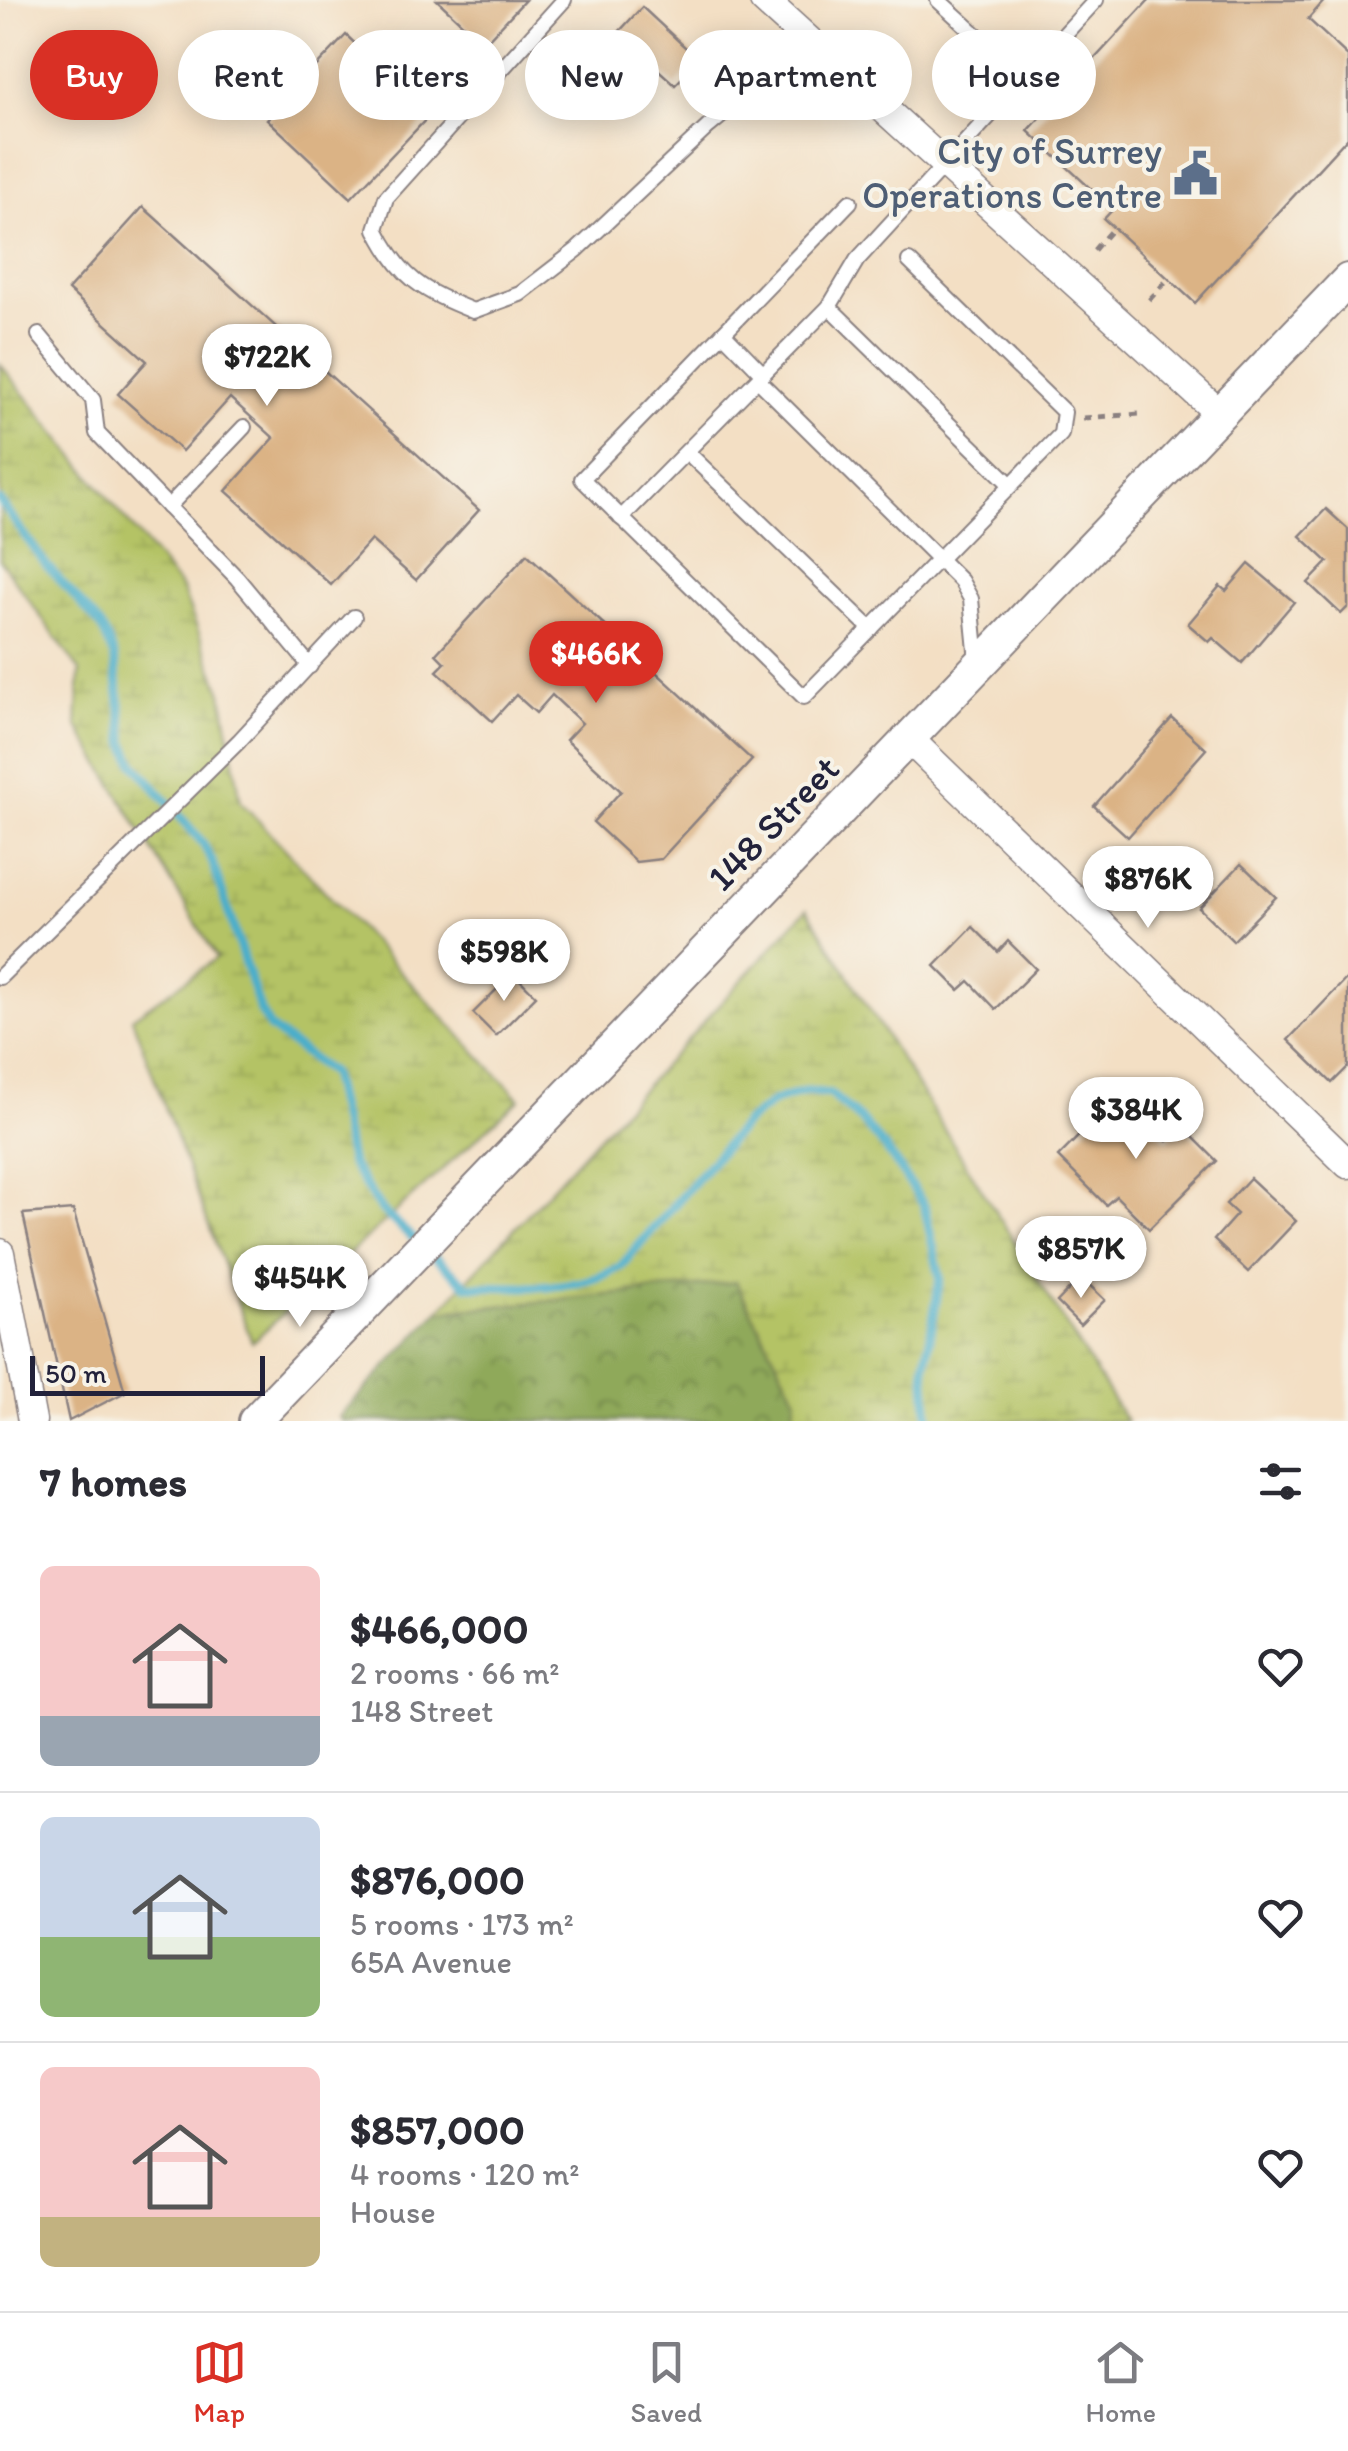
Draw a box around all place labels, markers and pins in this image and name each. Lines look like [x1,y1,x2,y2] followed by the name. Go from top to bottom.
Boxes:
[862,128,1162,218] place label: City of Surrey Operations Centre
[1171,149,1219,197] public building icon: City of Surrey Operations Centre
[197,324,337,409] pin: $722K
[526,621,666,706] pin: $466K
[1078,846,1218,931] pin: $876K
[434,919,574,1004] pin: $598K
[1066,1077,1206,1162] pin: $384K
[1011,1216,1151,1301] pin: $857K
[230,1245,370,1330] pin: $454K

